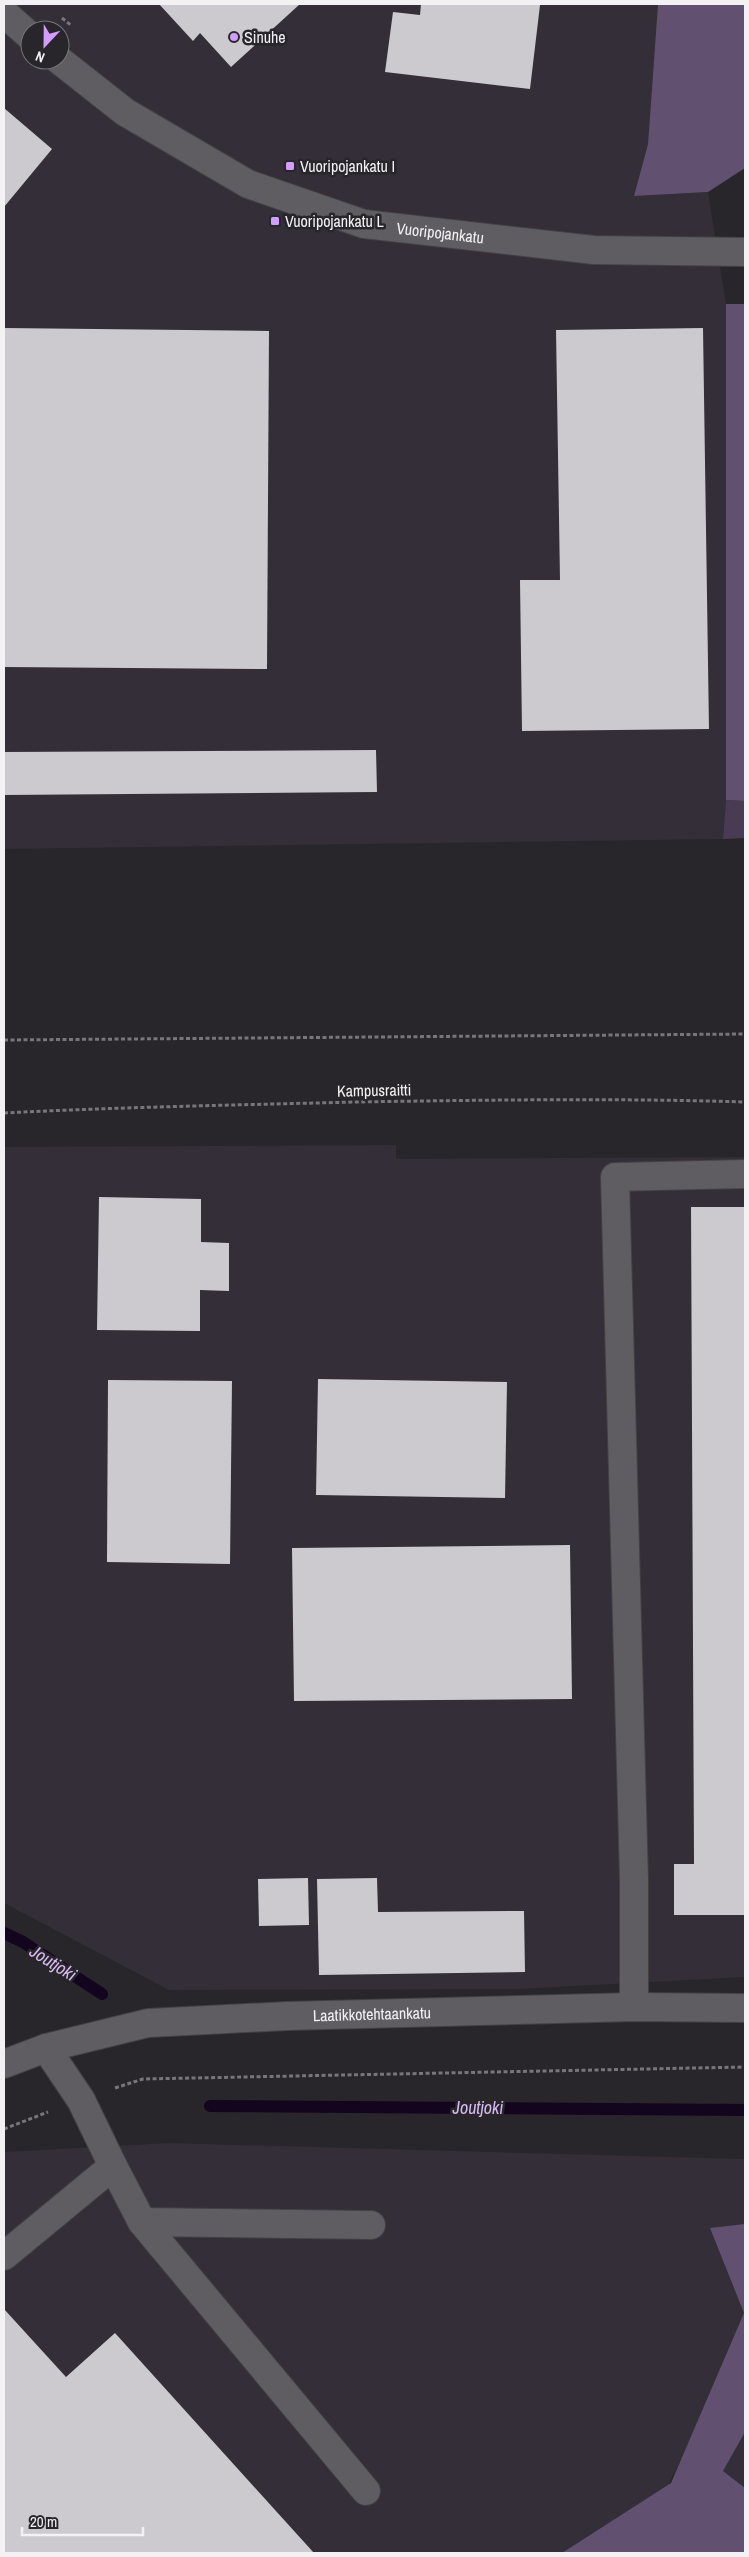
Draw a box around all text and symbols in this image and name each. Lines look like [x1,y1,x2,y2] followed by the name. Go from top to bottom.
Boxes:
[20,20,70,70] north arrow
[244,26,286,48] place label: Sinuhe
[228,31,240,43] marker: Sinuhe
[33,47,47,67] text: N
[300,155,395,177] place label: Vuoripojankatu I
[284,160,296,172] marker: Vuoripojankatu I
[285,210,384,232] place label: Vuoripojankatu L
[269,215,281,227] marker: Vuoripojankatu L
[395,217,485,248] street label: Vuoripojankatu
[337,1078,411,1102] street label: Kampusraitti
[24,1938,81,1987] water label: Joutjoki
[312,2001,431,2026] street label: Laatikkotehtaankatu
[452,2095,503,2120] water label: Joutjoki
[22,2504,144,2536] scale bar
[30,2511,57,2532] text: 20 m

